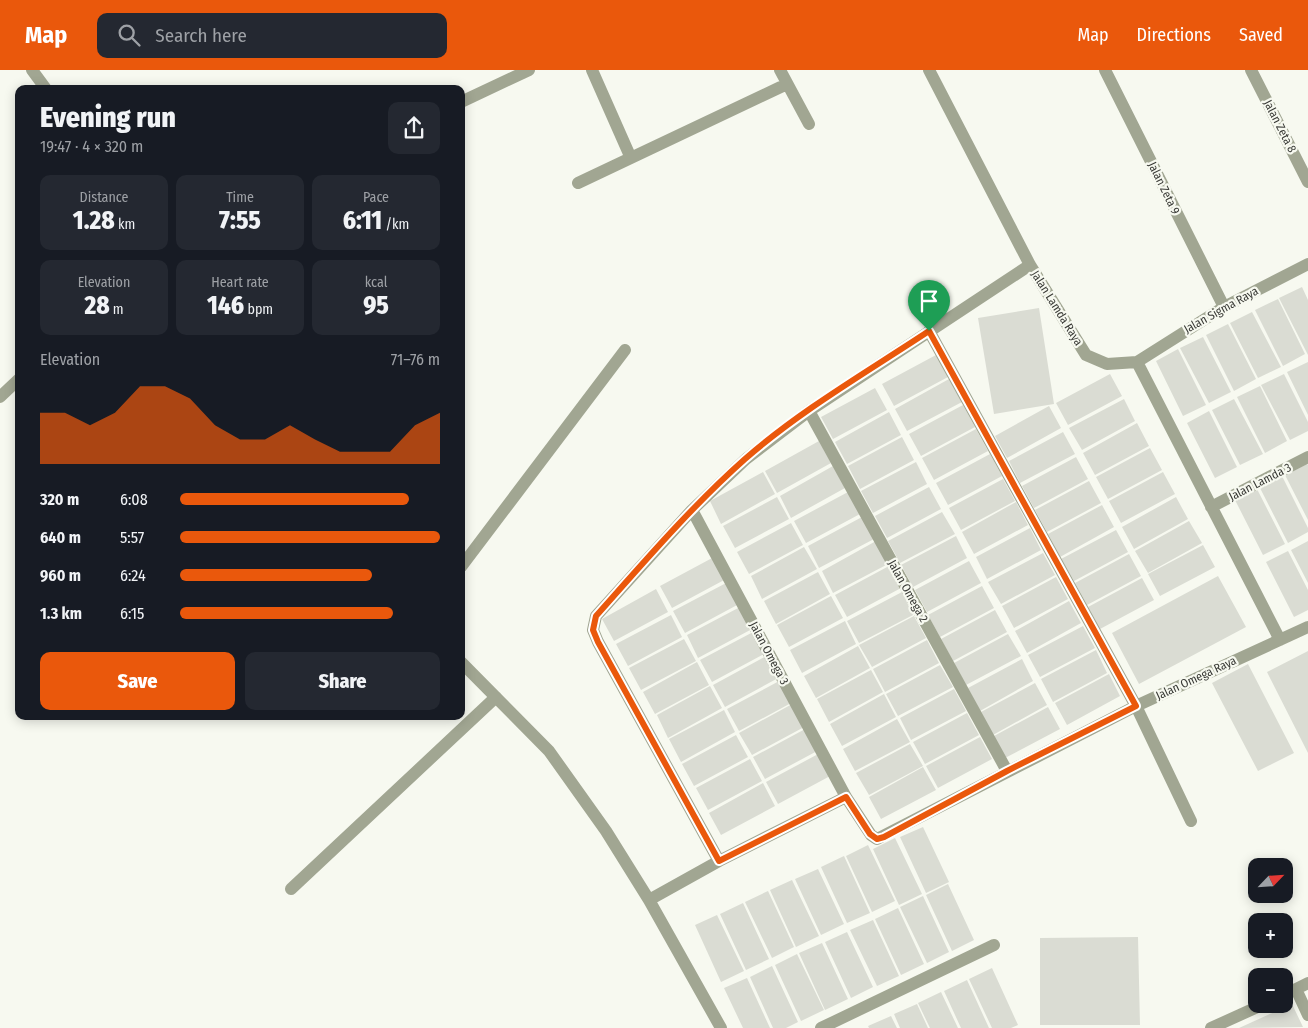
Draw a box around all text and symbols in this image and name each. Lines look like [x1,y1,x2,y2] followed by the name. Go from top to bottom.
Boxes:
[97,13,447,58] search box
[25,21,67,49] text: Map
[115,21,143,49] icon: search
[155,24,247,47] text: Search here
[1077,24,1109,46] text: Map
[1137,24,1211,46] text: Directions
[1239,24,1283,46] text: Saved
[1261,97,1299,155] street label: Jalan Zeta 8
[40,101,176,134] text: Evening run
[388,102,440,154] button: share
[40,137,143,156] text: 19:47 · 4 × 320 m
[1145,159,1183,217] street label: Jalan Zeta 9
[80,189,129,206] text: Distance
[226,189,254,206] text: Time
[363,189,389,206] text: Pace
[73,206,115,236] text: 1.28
[219,206,261,236] text: 7:55
[343,206,382,236] text: 6:11
[115,216,135,233] text: km
[382,216,409,233] text: /km
[1028,268,1086,348] street label: Jalan Lamda Raya
[78,274,130,291] text: Elevation
[211,274,269,291] text: Heart rate
[365,274,387,291] text: kcal
[908,280,950,331] pin
[1181,284,1261,336] street label: Jalan Sigma Raya
[915,287,943,315] icon: arrive
[84,291,110,321] text: 28
[207,291,244,321] text: 146
[363,291,389,321] text: 95
[110,301,124,318] text: m
[244,301,273,318] text: bpm
[40,350,100,369] text: Elevation
[391,350,440,369] text: 71–76 m
[1227,460,1293,504] street label: Jalan Lamda 3
[40,490,79,509] text: 320 m
[120,490,148,509] text: 6:08
[40,528,81,547] text: 640 m
[120,528,144,547] text: 5:57
[885,557,931,625] street label: Jalan Omega 2
[40,566,81,585] text: 960 m
[120,566,146,585] text: 6:24
[40,604,82,623] text: 1.3 km
[120,604,144,623] text: 6:15
[747,619,791,687] street label: Jalan Omega 3
[40,652,235,710] button: Save
[245,652,440,710] button: Share
[1154,653,1239,703] street label: Jalan Omega Raya
[1248,858,1292,902] north arrow
[1248,858,1293,1013] map controls
[1248,913,1293,958] button: +
[1248,968,1293,1013] button: −

